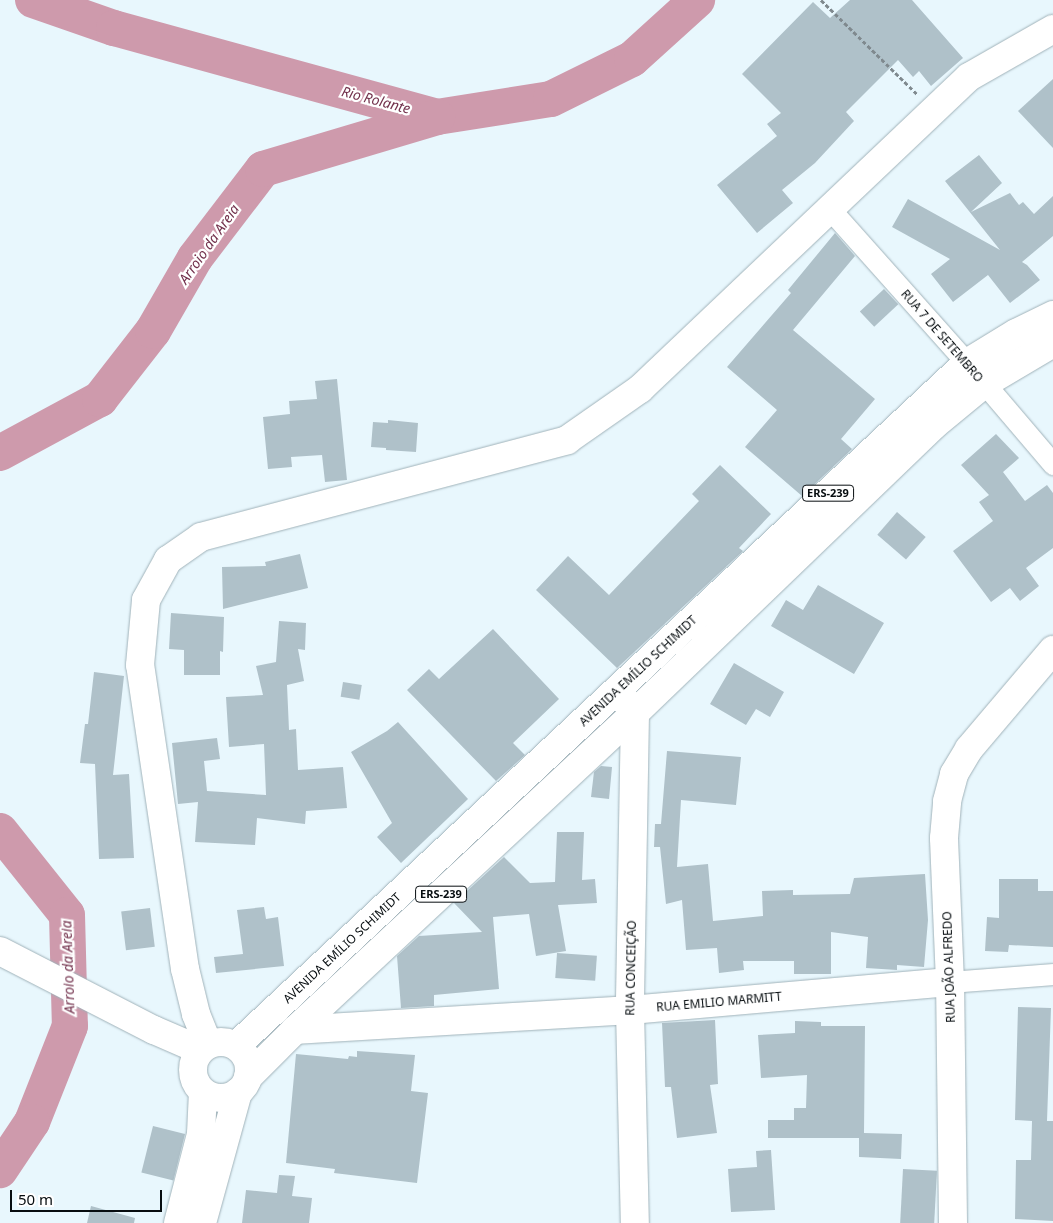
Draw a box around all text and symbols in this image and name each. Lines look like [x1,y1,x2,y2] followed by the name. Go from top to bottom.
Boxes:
[340,83,412,117] water label: Rio Rolante
[175,201,243,287] water label: Arroio da Areia
[898,287,986,385] street label: RUA 7 DE SETEMBRO
[802,484,854,502] road number: ERS-239
[576,613,700,729] street label: AVENIDA EMÍLIO SCHIMIDT
[415,886,467,902] road number: ERS-239
[280,890,404,1006] street label: AVENIDA EMÍLIO SCHIMIDT
[940,911,958,1023] street label: RUA JOÃO ALFREDO
[58,920,78,1014] water label: Arroio da Areia
[623,920,639,1016] street label: RUA CONCEIÇÃO
[656,989,782,1015] street label: RUA EMILIO MARMITT
[12,1180,165,1212] scale bar
[18,1189,53,1209] text: 50 m

